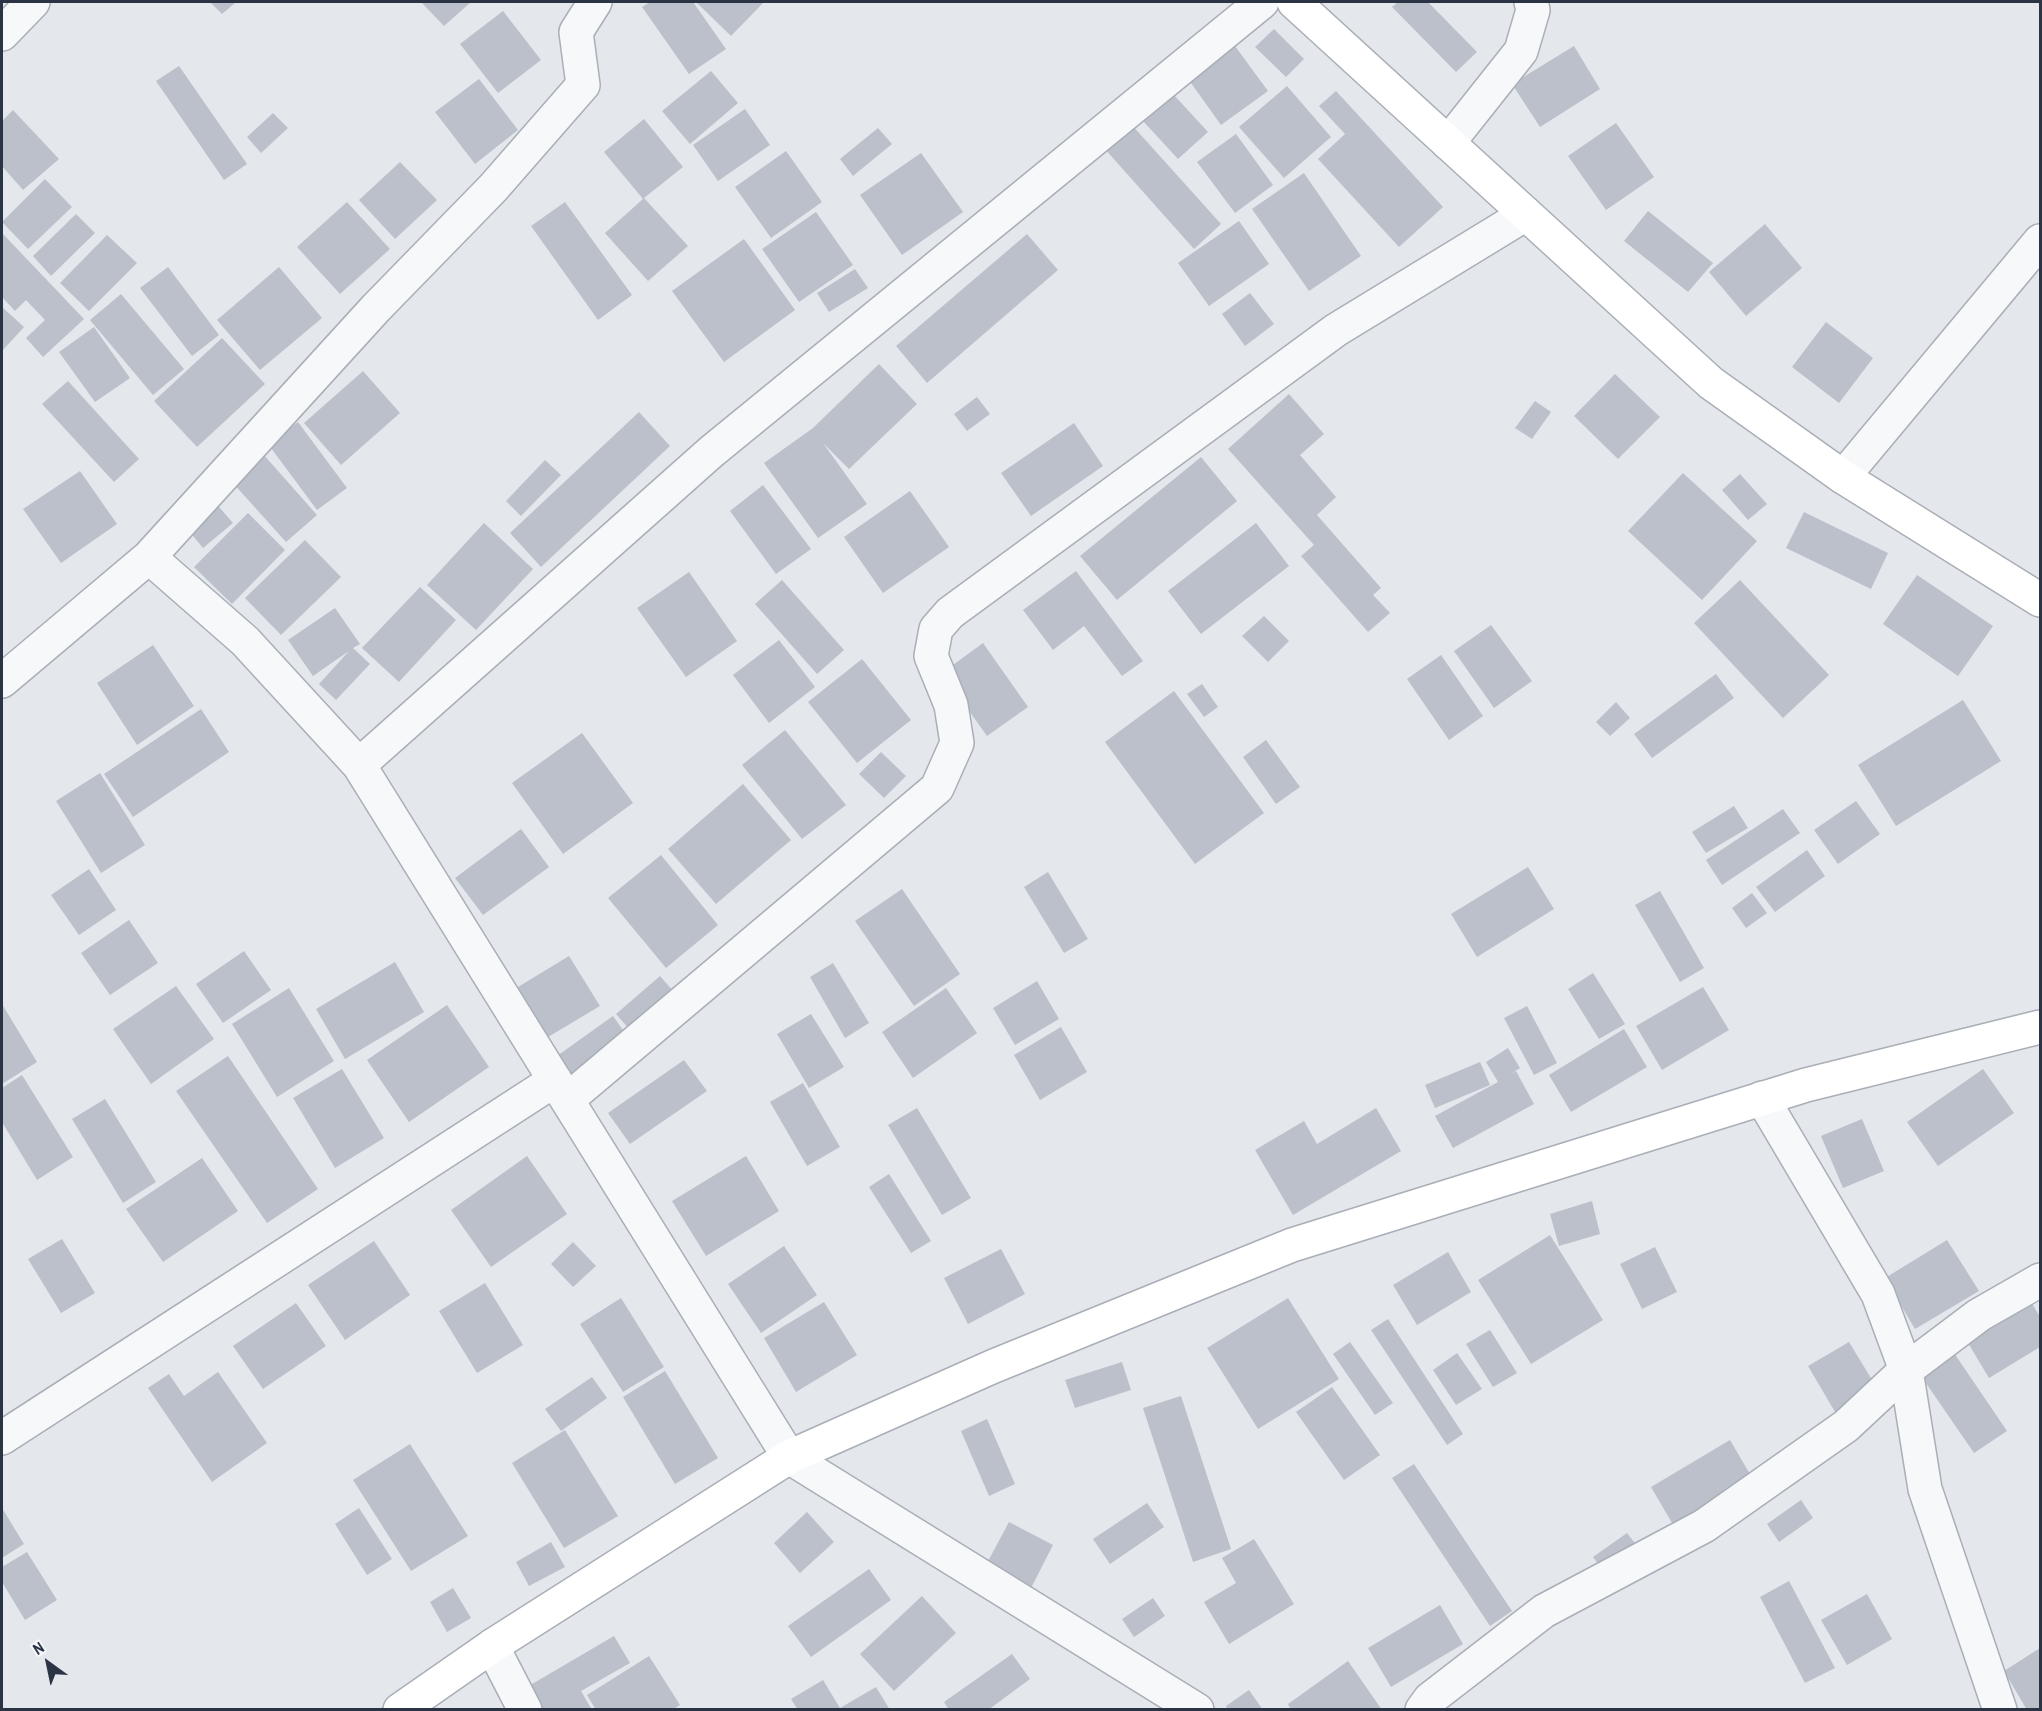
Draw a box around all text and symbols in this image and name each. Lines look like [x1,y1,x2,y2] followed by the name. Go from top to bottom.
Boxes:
[18,1633,78,1693] north arrow
[28,1636,48,1660] text: N

